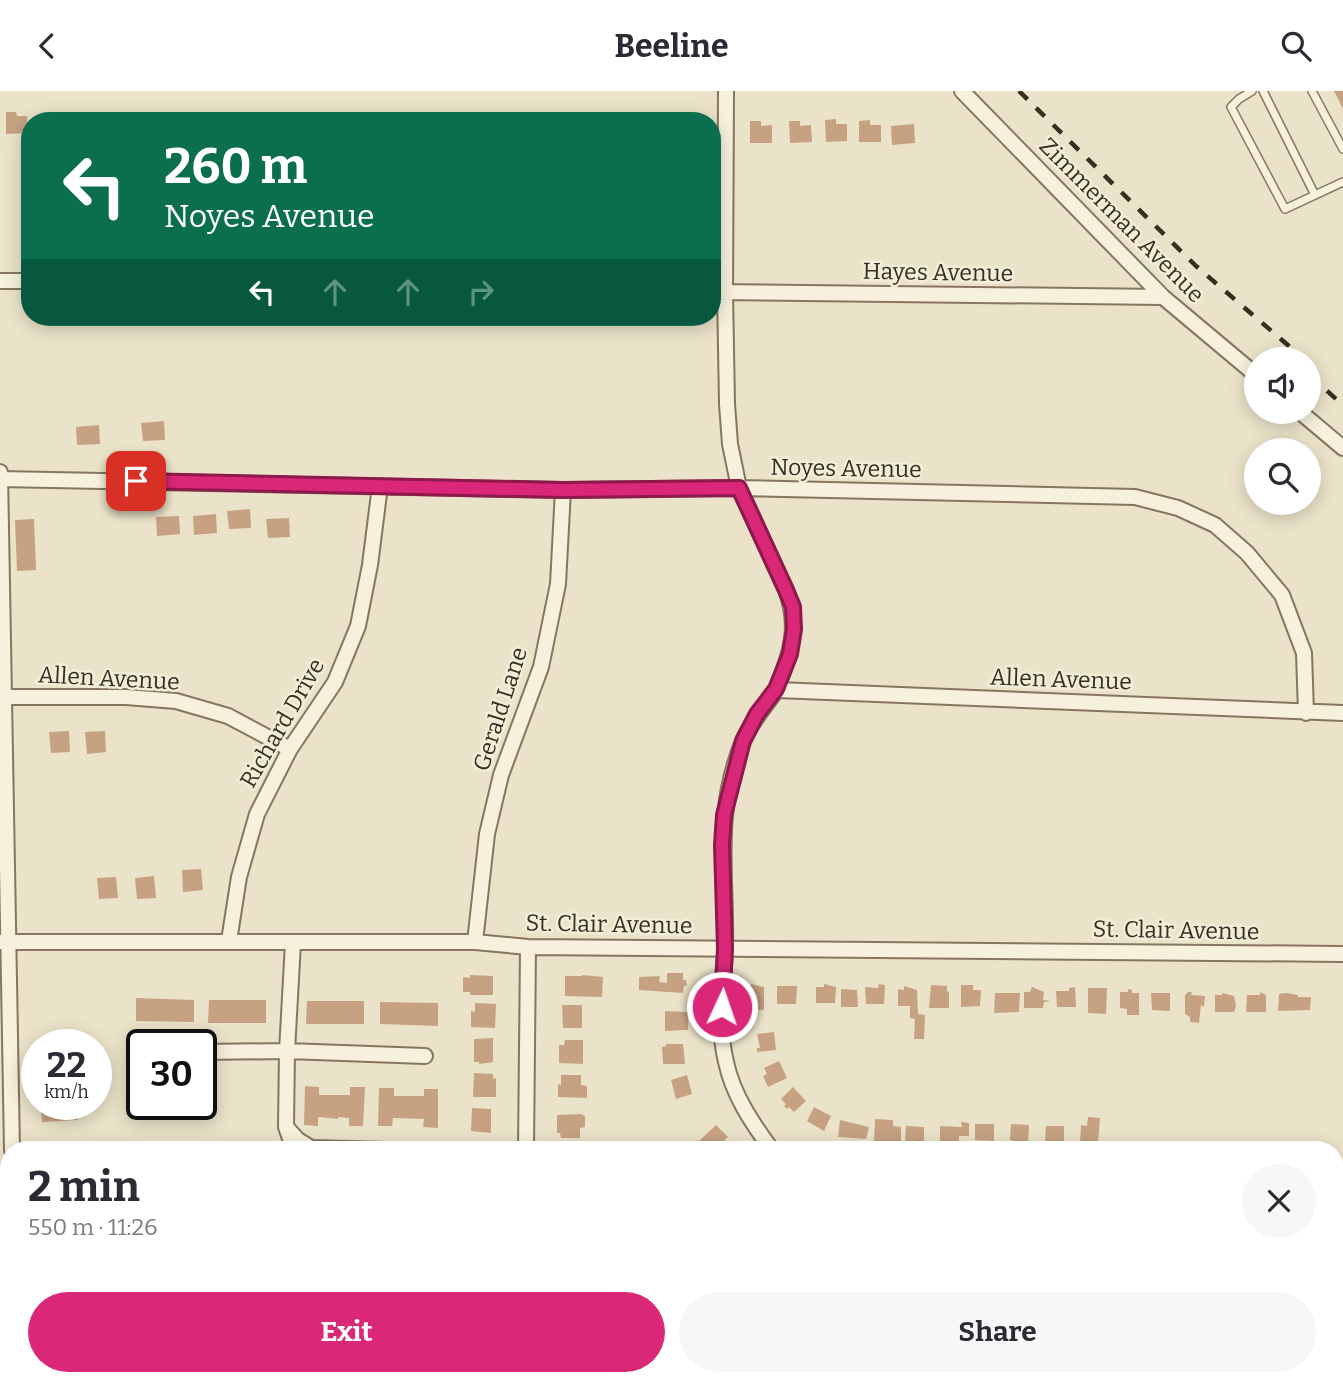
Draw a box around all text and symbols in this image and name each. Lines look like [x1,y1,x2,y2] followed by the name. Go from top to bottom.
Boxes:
[28,27,66,65] icon: back
[615,27,728,65] text: Beeline
[1277,27,1315,65] icon: search
[1034,132,1210,308] street label: Zimmerman Avenue
[164,137,307,196] text: 260 m
[49,140,140,231] icon: left
[164,197,375,235] text: Noyes Avenue
[863,257,1013,287] street label: Hayes Avenue
[243,273,281,311] icon: left
[316,273,354,311] icon: ahead
[389,273,427,311] icon: ahead
[462,273,500,311] icon: right
[1244,347,1321,515] map controls
[1244,347,1321,424] button: sound
[1244,438,1321,515] button: search
[106,451,166,511] pin
[770,453,922,483] street label: Noyes Avenue
[117,462,155,500] icon: arrive
[467,644,533,774] street label: Gerald Lane
[234,653,330,793] street label: Richard Drive
[37,660,181,696] street label: Allen Avenue
[990,663,1132,695] street label: Allen Avenue
[525,909,693,939] street label: St. Clair Avenue
[1092,915,1260,945] street label: St. Clair Avenue
[685,970,759,1044] position arrow
[126,1029,217,1120] speed limit sign: 30
[47,1044,86,1086] text: 22
[44,1081,89,1103] text: km/h
[28,1162,140,1212] text: 2 min
[1242,1164,1316,1238] button: close
[28,1213,157,1241] text: 550 m · 11:26
[28,1292,665,1372] button: Exit
[679,1292,1316,1372] button: Share

